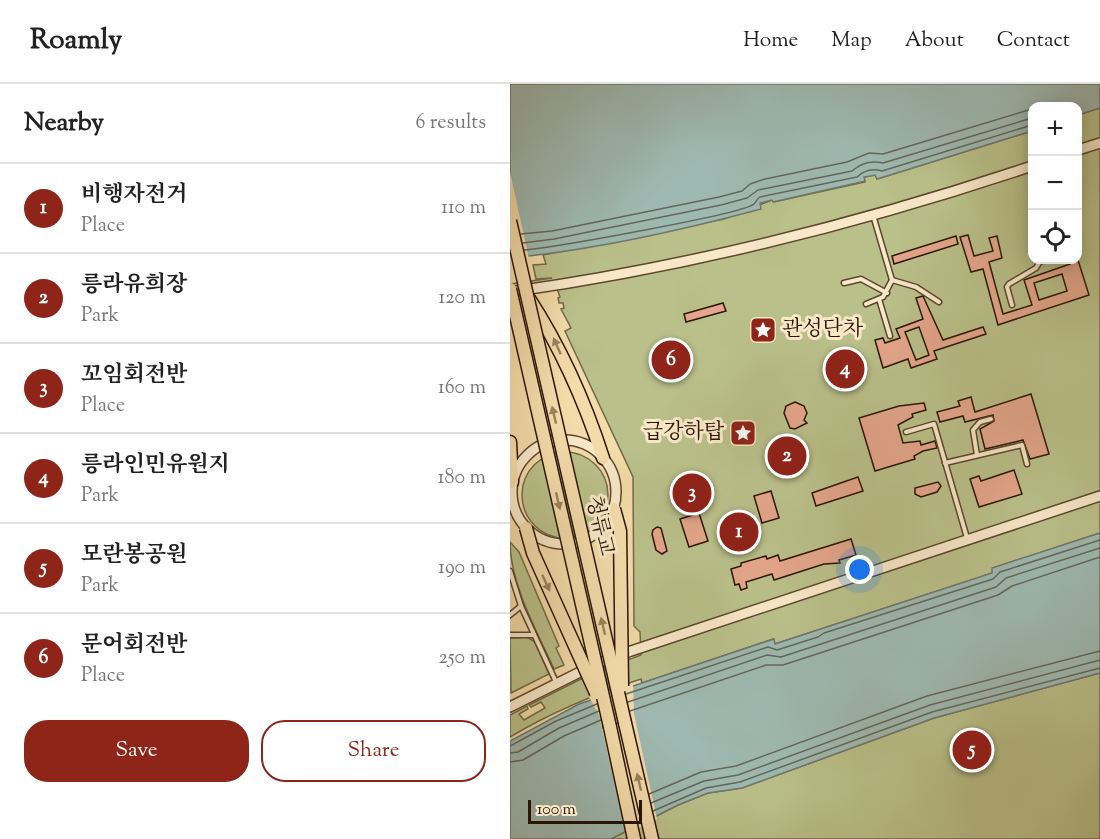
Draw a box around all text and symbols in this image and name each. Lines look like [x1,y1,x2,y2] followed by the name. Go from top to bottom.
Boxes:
[30,21,122,61] text: Roamly
[743,26,798,56] text: Home
[831,26,872,56] text: Map
[905,26,964,56] text: About
[997,26,1070,56] text: Contact
[1028,102,1082,264] map controls
[1028,102,1082,156] button: +
[24,105,104,142] text: Nearby
[416,109,486,138] text: 6 results
[1028,156,1082,210] button: −
[81,180,187,212] text: 비행자전거
[40,194,47,223] text: 1
[441,194,486,223] text: 110 m
[1028,210,1082,264] button: locate
[81,212,125,241] text: Place
[81,270,187,302] text: 릉라유희장
[39,284,48,313] text: 2
[438,284,486,313] text: 120 m
[81,302,119,331] text: Park
[748,315,778,345] place icon: 관성단차
[782,315,864,345] place label: 관성단차
[551,337,561,355] one-way arrow
[652,338,690,382] pin: 6
[826,346,864,392] pin: 4
[81,360,187,392] text: 꼬임회전반
[39,374,48,403] text: 3
[438,374,486,403] text: 160 m
[81,392,125,421] text: Place
[548,406,558,424] one-way arrow
[643,418,725,448] place label: 급강하탑
[728,418,758,448] place icon: 급강하탑
[768,434,806,478] pin: 2
[81,450,230,482] text: 릉라인민유원지
[38,464,49,493] text: 4
[438,464,486,493] text: 180 m
[672,470,711,516] pin: 3
[81,482,119,511] text: Park
[554,492,564,510] one-way arrow
[578,493,620,559] street label: 청류교
[720,510,758,554] pin: 1
[81,540,187,572] text: 모란봉공원
[40,554,47,583] text: 5
[438,554,486,583] text: 190 m
[845,555,874,584] your location
[81,572,119,601] text: Park
[542,575,551,592] one-way arrow
[597,616,607,635] one-way arrow
[81,630,187,662] text: 문어회전반
[39,644,48,673] text: 6
[438,644,486,673] text: 250 m
[81,662,125,691] text: Place
[24,720,249,782] button: Save
[261,720,486,782] button: Share
[952,728,992,772] pin: 5
[634,772,643,791] one-way arrow
[528,797,642,824] scale bar
[537,799,576,822] text: 100 m

